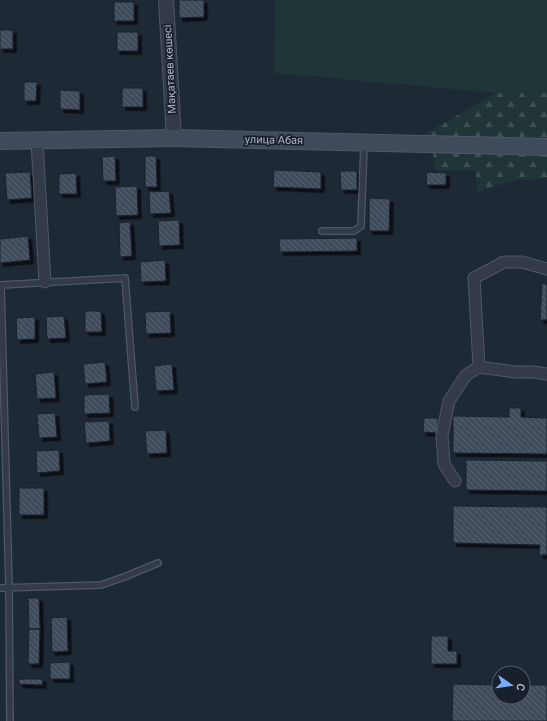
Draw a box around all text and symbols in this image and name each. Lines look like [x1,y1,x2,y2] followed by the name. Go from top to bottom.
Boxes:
[161,24,179,114] street label: Мақатаев көшесі
[245,133,303,147] street label: улица Абая
[491,665,531,705] north arrow
[513,682,527,692] text: С

